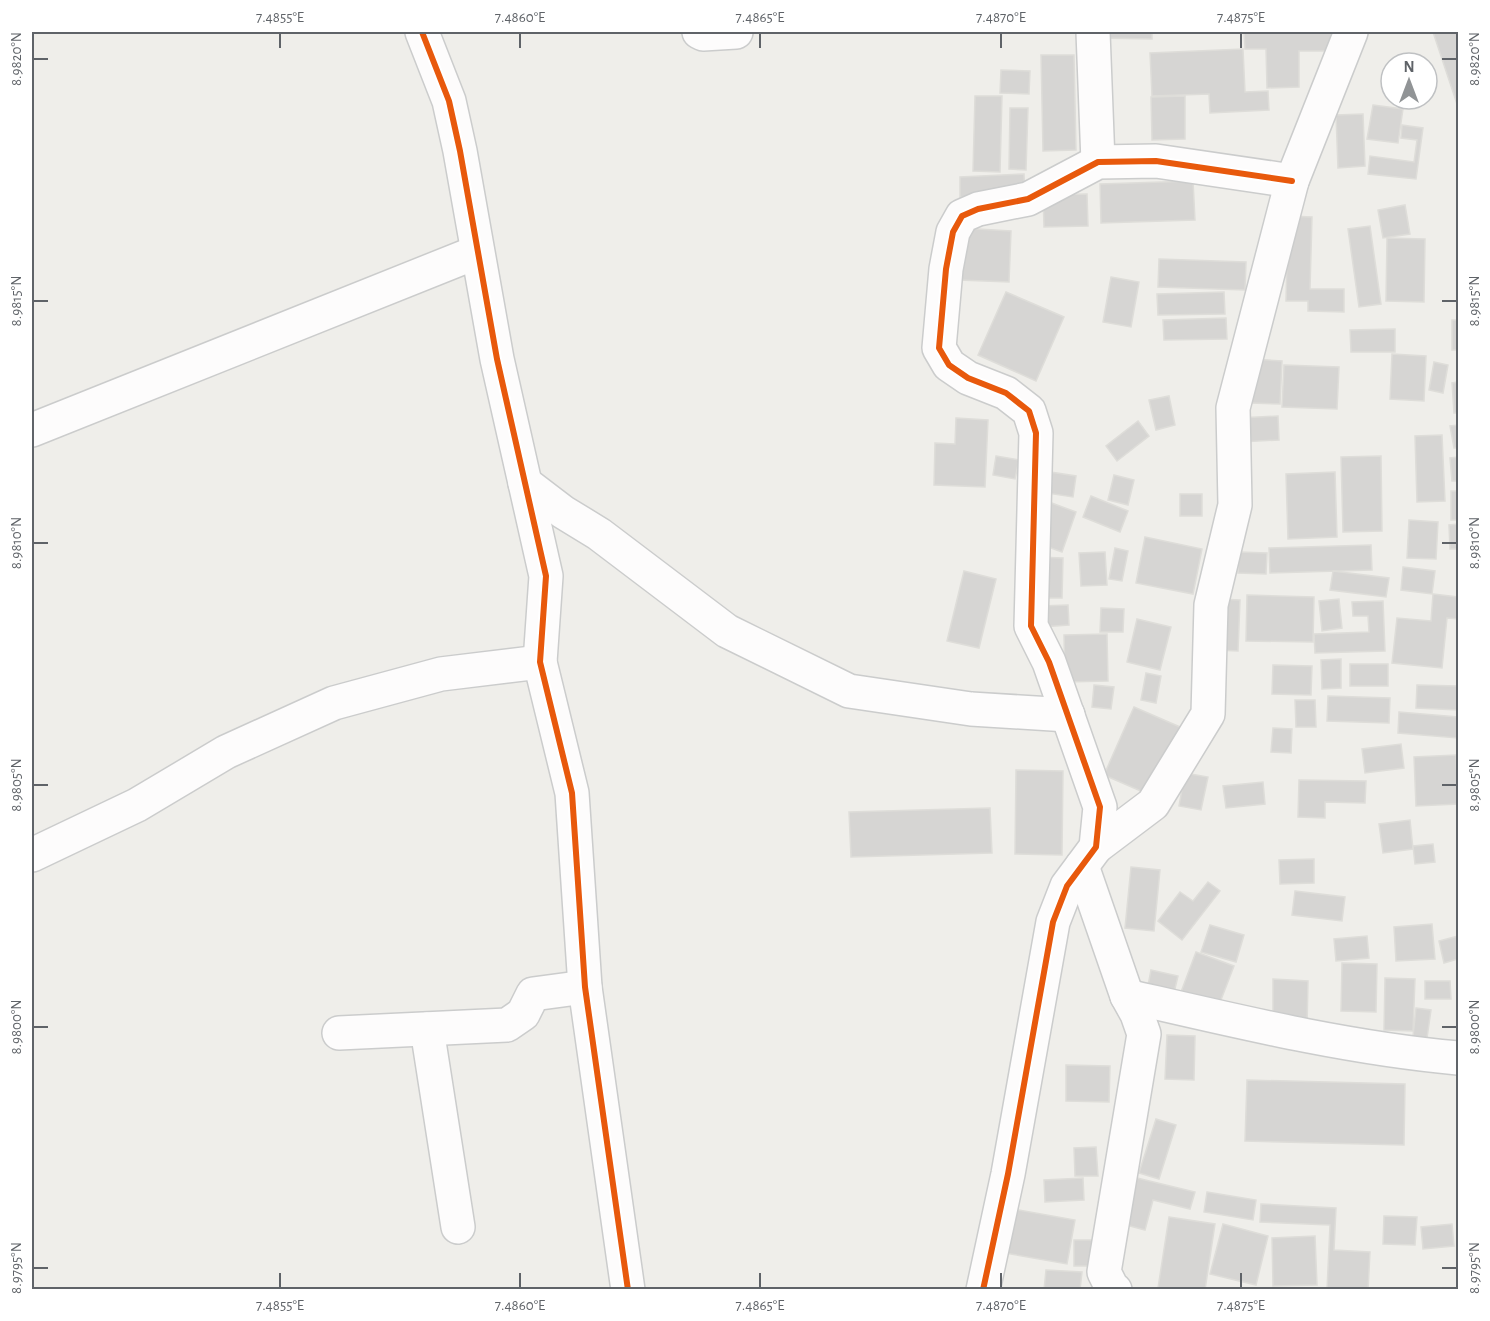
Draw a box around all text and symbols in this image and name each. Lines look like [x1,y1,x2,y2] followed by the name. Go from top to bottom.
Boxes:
[256,10,304,25] text: 7.4855°E
[495,10,545,25] text: 7.4860°E
[736,10,784,25] text: 7.4865°E
[976,10,1026,25] text: 7.4870°E
[1217,10,1265,25] text: 7.4875°E
[9,32,24,86] text: 8.9820°N
[1467,32,1482,86] text: 8.9820°N
[1379,51,1439,111] north arrow
[1403,59,1415,75] text: N
[9,276,24,326] text: 8.9815°N
[1467,276,1482,326] text: 8.9815°N
[9,517,24,569] text: 8.9810°N
[1467,517,1482,569] text: 8.9810°N
[9,758,24,812] text: 8.9805°N
[1467,758,1482,812] text: 8.9805°N
[9,999,24,1055] text: 8.9800°N
[1467,999,1482,1055] text: 8.9800°N
[9,1242,24,1294] text: 8.9795°N
[1467,1242,1482,1294] text: 8.9795°N
[256,1298,304,1313] text: 7.4855°E
[495,1298,545,1313] text: 7.4860°E
[736,1298,784,1313] text: 7.4865°E
[976,1298,1026,1313] text: 7.4870°E
[1217,1298,1265,1313] text: 7.4875°E

